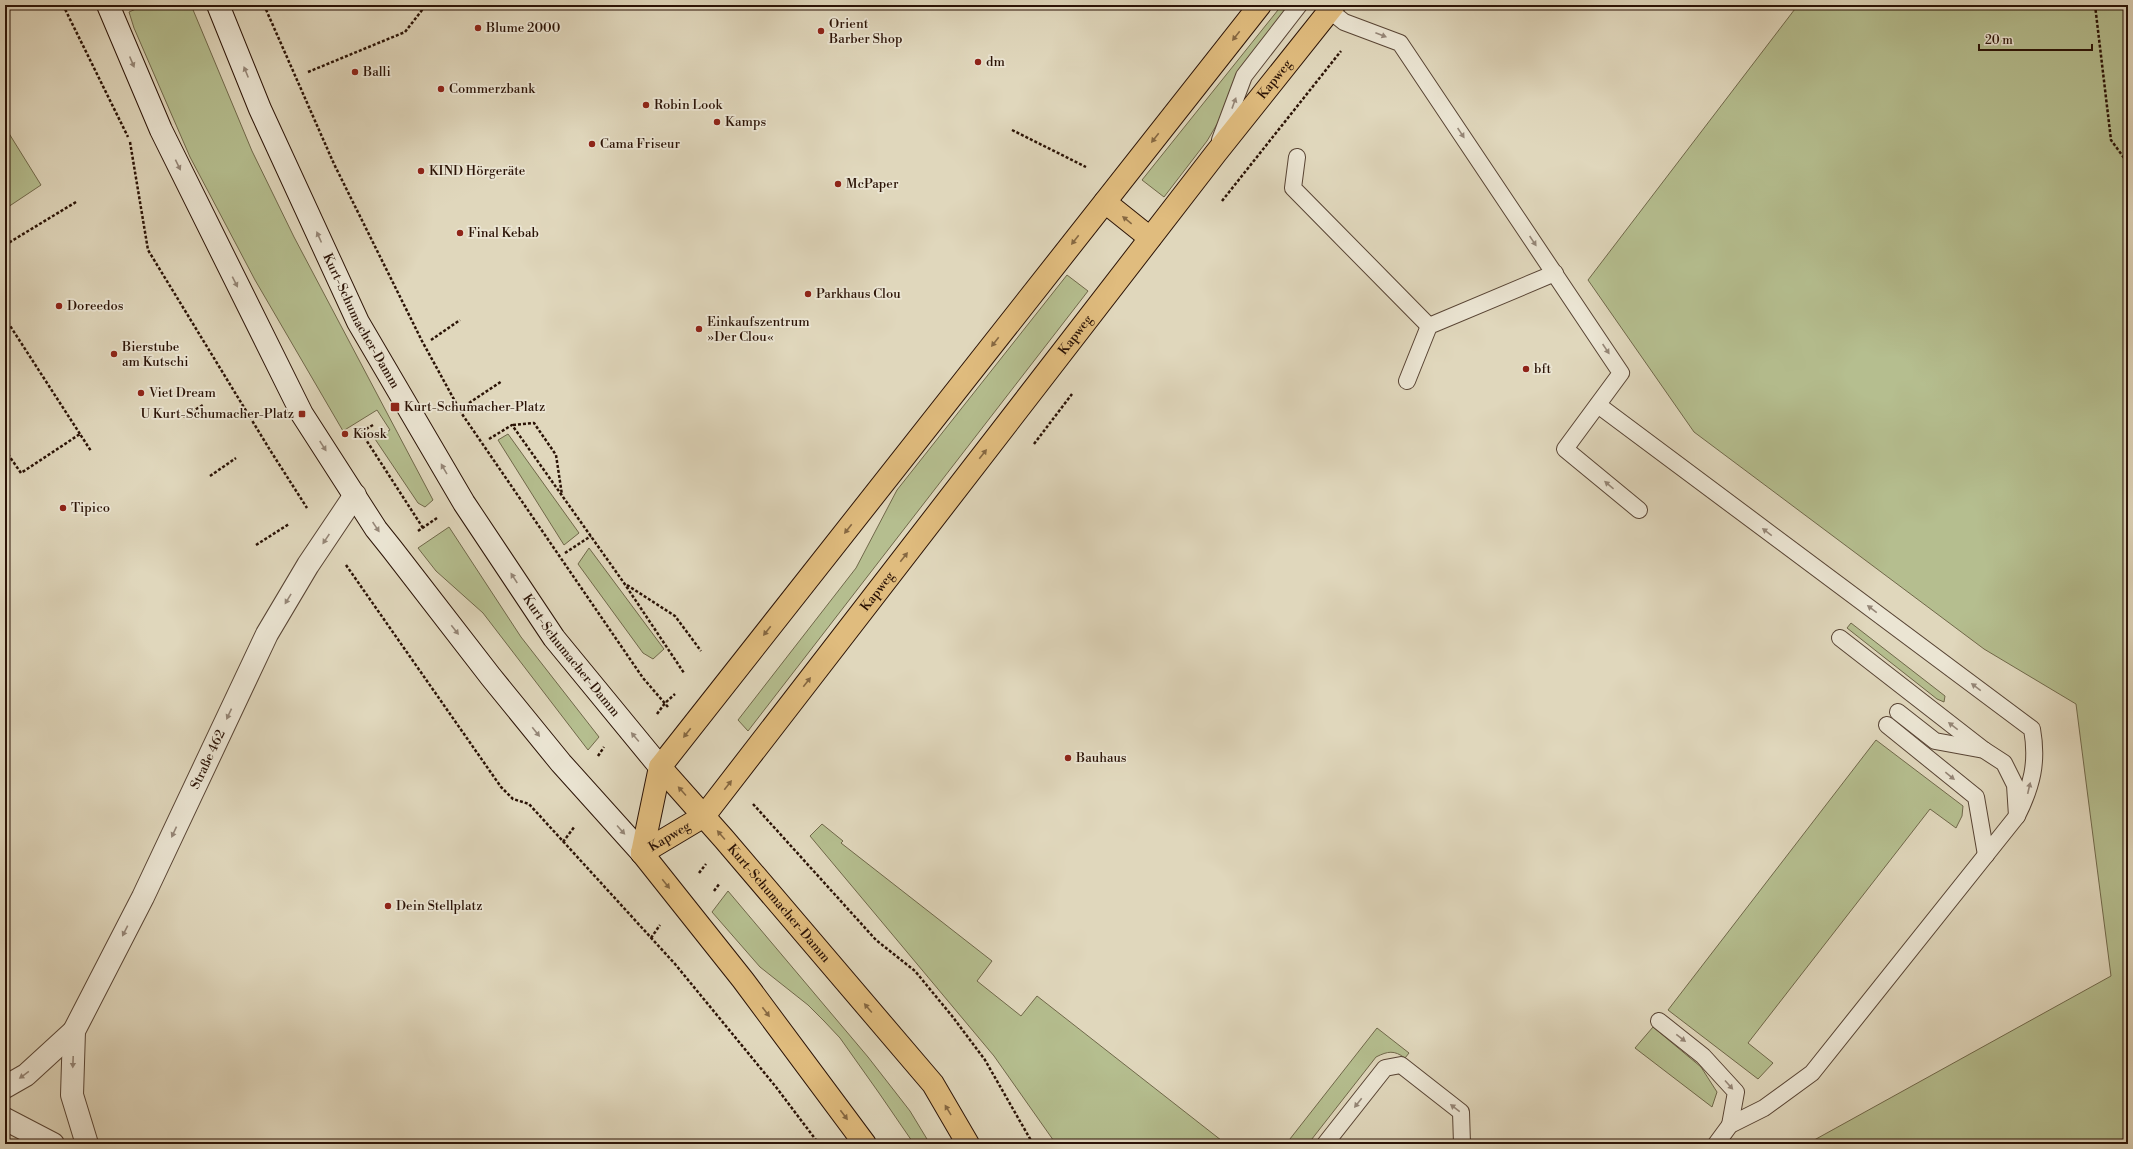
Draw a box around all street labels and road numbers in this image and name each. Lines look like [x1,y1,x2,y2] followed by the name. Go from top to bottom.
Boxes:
[1254,56,1295,102] street label: Kapweg
[319,251,403,392] street label: Kurt-Schumacher-Damm
[1055,312,1096,358] street label: Kapweg
[857,568,898,615] street label: Kapweg
[519,591,624,721] street label: Kurt-Schumacher-Damm
[187,727,229,792] street label: Straße 462
[646,818,694,855] street label: Kapweg
[724,841,834,966] street label: Kurt-Schumacher-Damm

